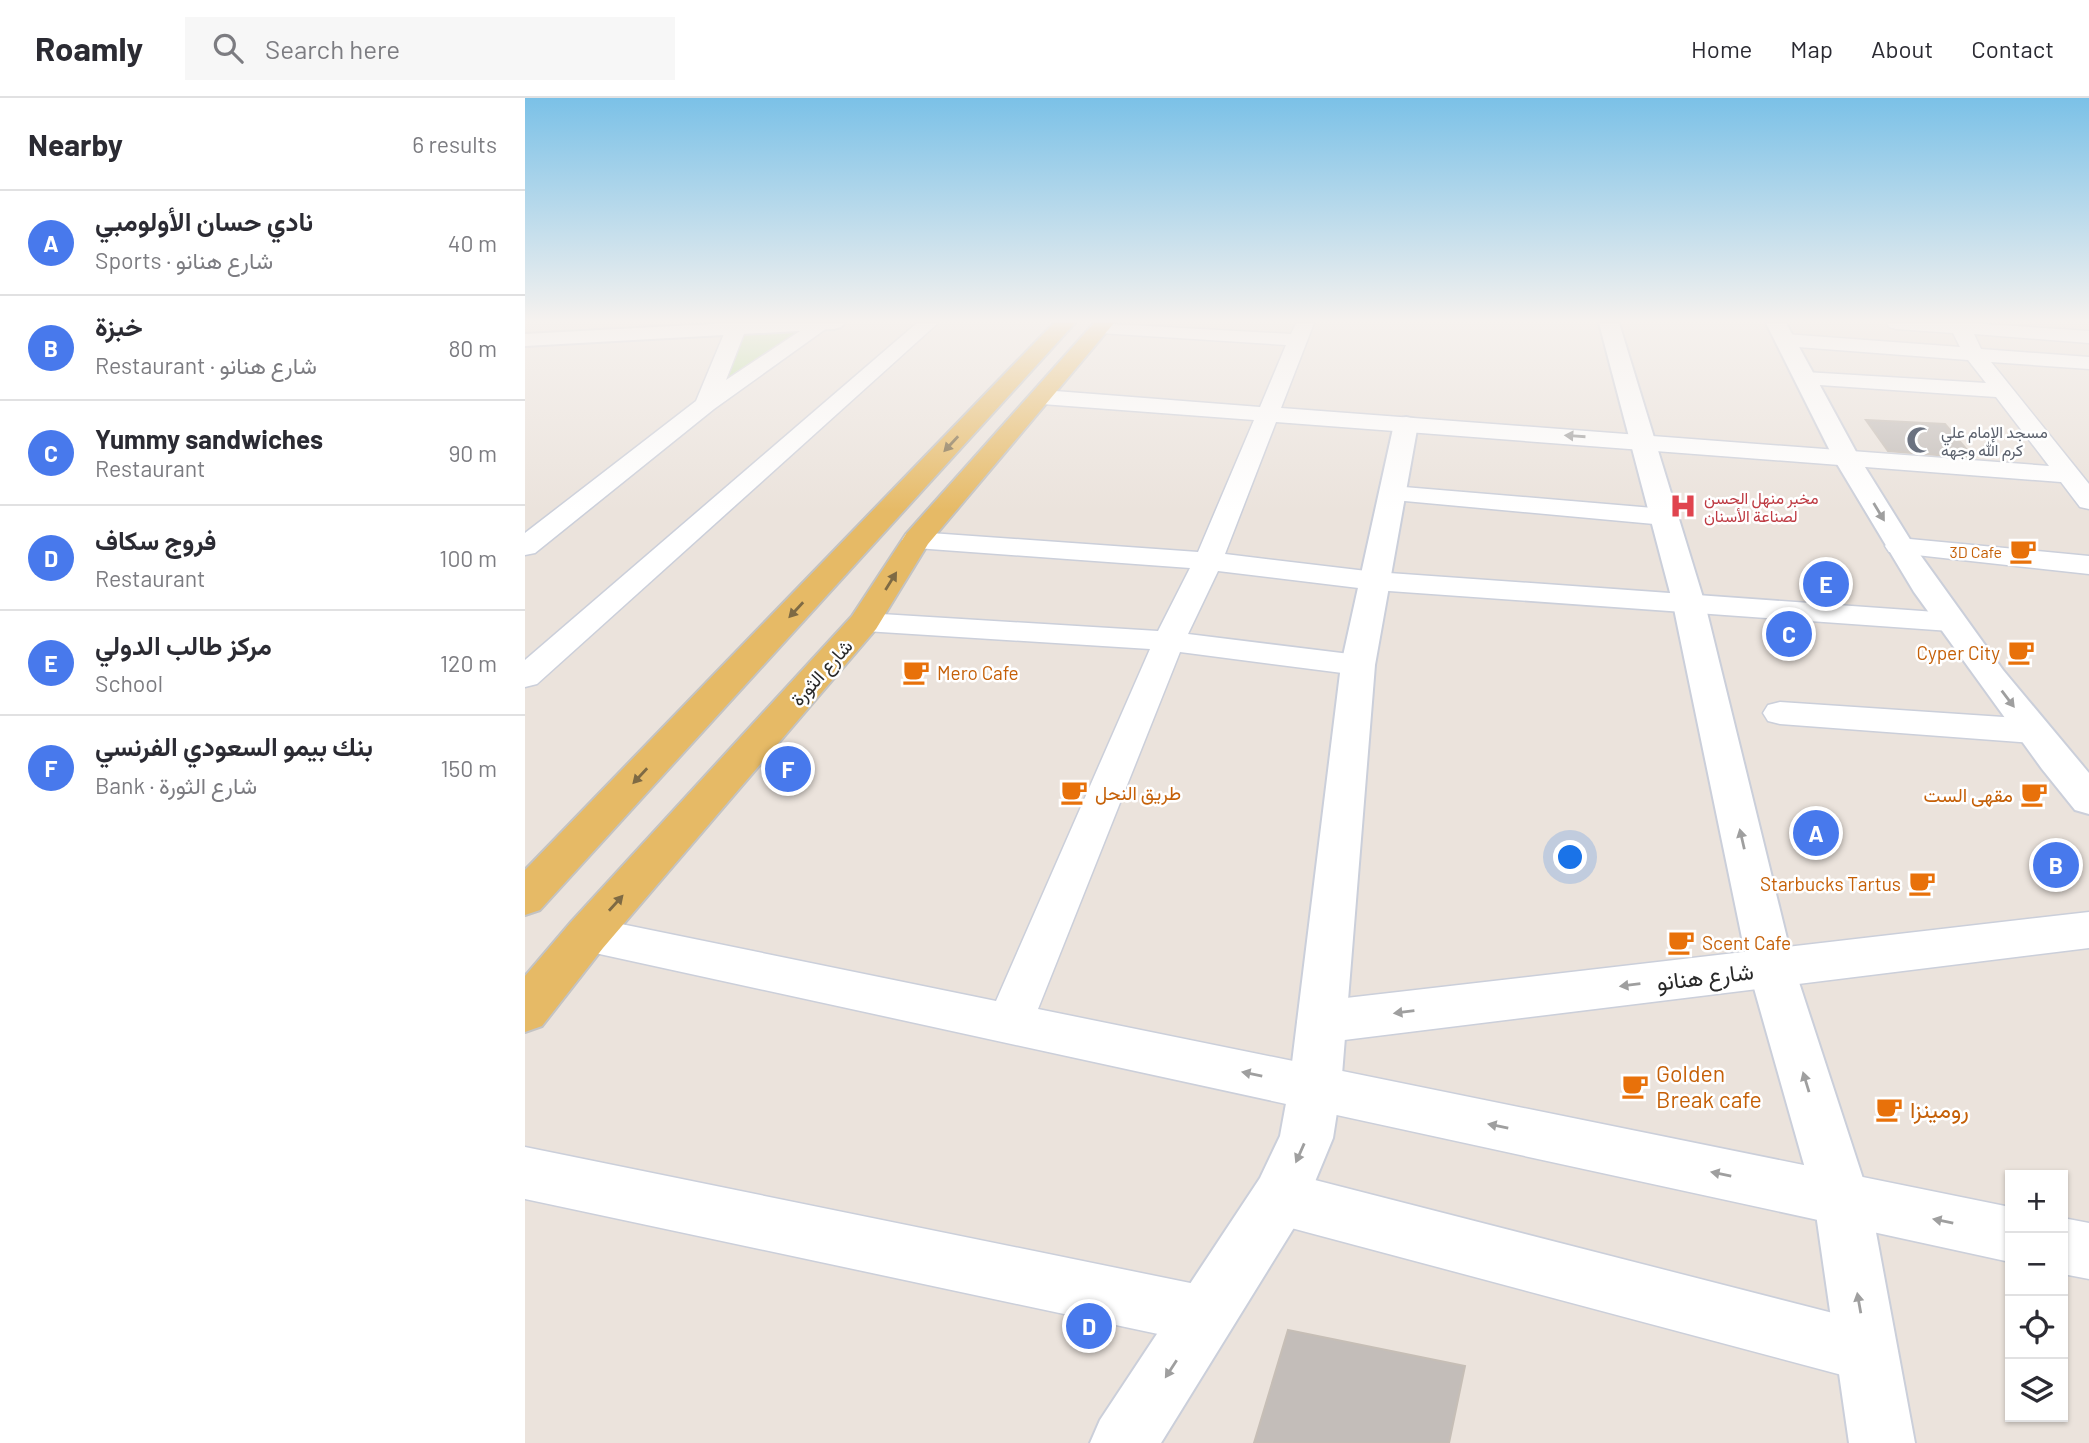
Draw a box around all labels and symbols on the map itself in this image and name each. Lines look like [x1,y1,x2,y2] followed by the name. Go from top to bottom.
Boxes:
[1941,422,2048,461] place label: مسجد الإمام علي كرم الله وجهه
[1905,425,1935,455] mosque icon: مسجد الإمام علي كرم الله وجهه
[1564,430,1586,441] one-way arrow
[944,435,960,452] one-way arrow
[1704,488,1818,526] place label: مخبر منهل الحسن لصناعة الأسنان
[1668,491,1698,521] hospital icon: مخبر منهل الحسن لصناعة الأسنان
[1872,502,1885,521] one-way arrow
[2008,536,2038,566] cafe icon: 3D Cafe
[1949,542,2002,561] place label: 3D Cafe
[1803,558,1849,610] pin: E
[884,572,897,591] one-way arrow
[788,601,804,618] one-way arrow
[1766,608,1812,660] pin: C
[785,634,858,711] street label: شارع الثورة
[2006,637,2036,667] cafe icon: Cyper City
[1916,641,2000,664] place label: Cyper City
[901,657,931,687] cafe icon: Mero Cafe
[937,661,1019,684] place label: Mero Cafe
[2001,689,2016,707] one-way arrow
[765,743,811,795] pin: F
[631,767,648,784] one-way arrow
[1059,777,1089,807] cafe icon: طريق النحل
[2019,779,2049,809] cafe icon: مقهى الست
[1095,781,1181,805] place label: طريق النحل
[1924,783,2013,807] place label: مقهى الست
[1793,807,1839,859] pin: A
[1736,828,1747,850] one-way arrow
[2033,839,2079,891] pin: B
[1553,840,1587,874] your location
[1907,868,1937,898] cafe icon: Starbucks Tartus
[1760,872,1901,895] place label: Starbucks Tartus
[608,894,623,911] one-way arrow
[1666,927,1696,957] cafe icon: Scent Cafe
[1702,931,1791,954] place label: Scent Cafe
[1655,956,1755,999] street label: شارع هنانو
[1619,979,1641,990] one-way arrow
[1393,1007,1415,1018] one-way arrow
[1656,1059,1762,1113] place label: Golden Break cafe
[1241,1068,1263,1079] one-way arrow
[1620,1071,1650,1101] cafe icon: Golden Break cafe
[1800,1072,1810,1093] one-way arrow
[1874,1094,1904,1124] cafe icon: رومينزا
[1910,1095,1969,1125] place label: رومينزا
[1487,1121,1509,1132] one-way arrow
[1294,1143,1306,1163] one-way arrow
[1710,1169,1732,1180] one-way arrow
[1932,1216,1954,1227] one-way arrow
[1853,1292,1864,1314] one-way arrow
[1066,1300,1112,1352] pin: D
[1164,1359,1177,1378] one-way arrow

